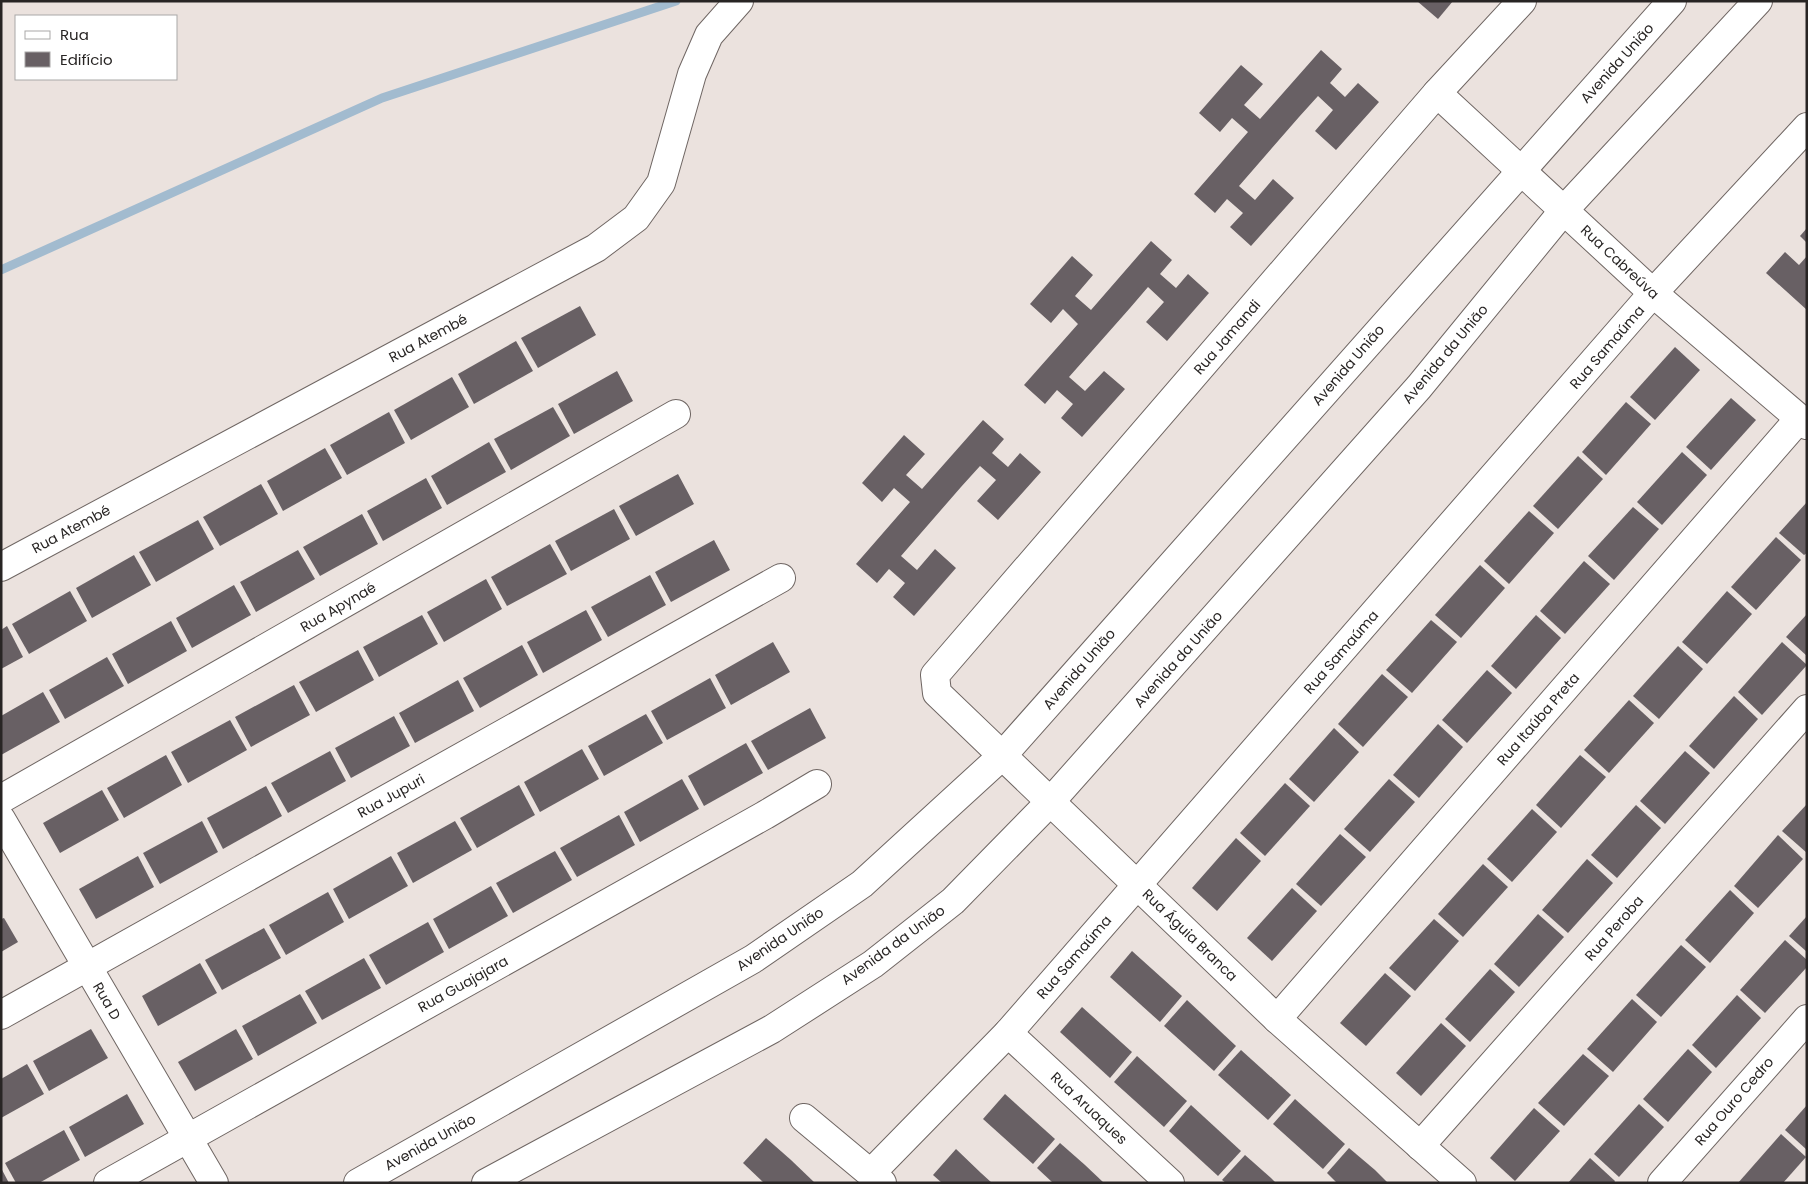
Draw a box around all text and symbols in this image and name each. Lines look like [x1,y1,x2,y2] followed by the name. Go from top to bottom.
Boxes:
[15,15,178,80] legend
[1576,19,1658,107] street label: Avenida União
[60,24,89,45] text: Rua
[60,49,113,70] text: Edifício
[1576,220,1664,304] street label: Rua Cabreúva
[1189,295,1265,379] street label: Rua Jamandi
[1397,300,1493,408] street label: Avenida da União
[1565,301,1649,393] street label: Rua Samaúma
[385,309,471,367] street label: Rua Atembé
[1307,320,1389,410] street label: Avenida União
[28,500,114,558] street label: Rua Atembé
[296,577,380,637] street label: Rua Apynaé
[1129,606,1227,712] street label: Avenida da União
[1299,606,1383,698] street label: Rua Samaúma
[1038,624,1120,714] street label: Avenida União
[1492,668,1584,770] street label: Rua Itaúba Preta
[354,769,428,823] street label: Rua Jupuri
[1138,884,1242,986] street label: Rua Águia Branca
[1580,891,1648,965] street label: Rua Peroba
[837,900,949,990] street label: Avenida da União
[732,902,828,976] street label: Avenida União
[1032,911,1116,1003] street label: Rua Samaúma
[414,951,512,1017] street label: Rua Guajajara
[88,978,126,1024] street label: Rua D
[1690,1052,1778,1150] street label: Rua Ouro Cedro
[1046,1067,1132,1149] street label: Rua Aruaques
[381,1109,479,1175] street label: Avenida União

